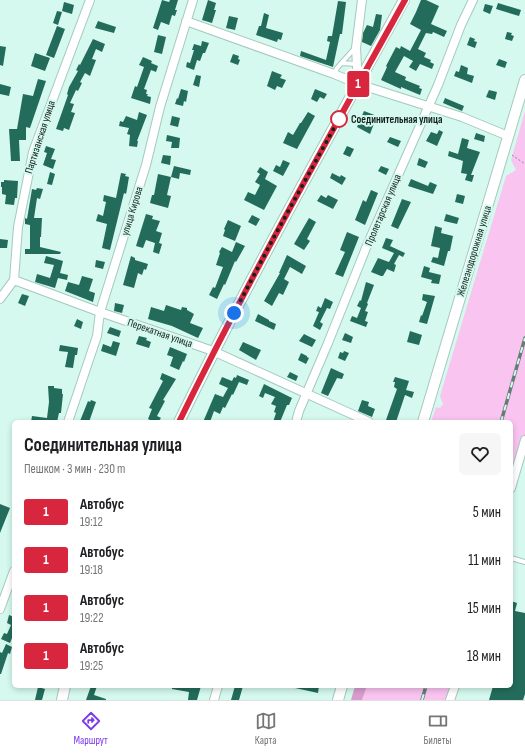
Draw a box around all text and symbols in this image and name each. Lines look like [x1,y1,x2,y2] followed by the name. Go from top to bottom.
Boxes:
[345,71,371,97] line badge: 1
[355,75,361,92] text: 1
[22,99,58,175] street label: Партизанская улица
[330,110,348,128] marker: Соединительная улица
[351,113,443,126] place label: Соединительная улица
[362,172,404,248] street label: Пролетарская улица
[118,185,146,237] street label: улица Кирова
[454,204,494,298] street label: Железнодорожная улица
[224,303,244,323] your location
[126,316,194,350] street label: Перекатная улица
[459,433,501,475] button: heart
[24,434,182,457] text: Соединительная улица
[24,461,125,477] text: Пешком · 3 мин · 230 m
[80,495,124,514] text: Автобус
[43,503,49,520] text: 1
[473,503,501,522] text: 5 мин
[80,514,103,530] text: 19:12
[80,543,124,562] text: Автобус
[43,551,49,568] text: 1
[468,551,501,570] text: 11 мин
[80,562,103,578] text: 19:18
[80,591,124,610] text: Автобус
[43,599,49,616] text: 1
[467,599,501,618] text: 15 мин
[80,610,104,626] text: 19:22
[80,639,124,658] text: Автобус
[43,647,49,664] text: 1
[467,647,501,666] text: 18 мин
[80,658,103,674] text: 19:25
[73,710,108,747] tab: Маршрут
[255,710,277,747] tab: Карта
[423,710,452,747] tab: Билеты

